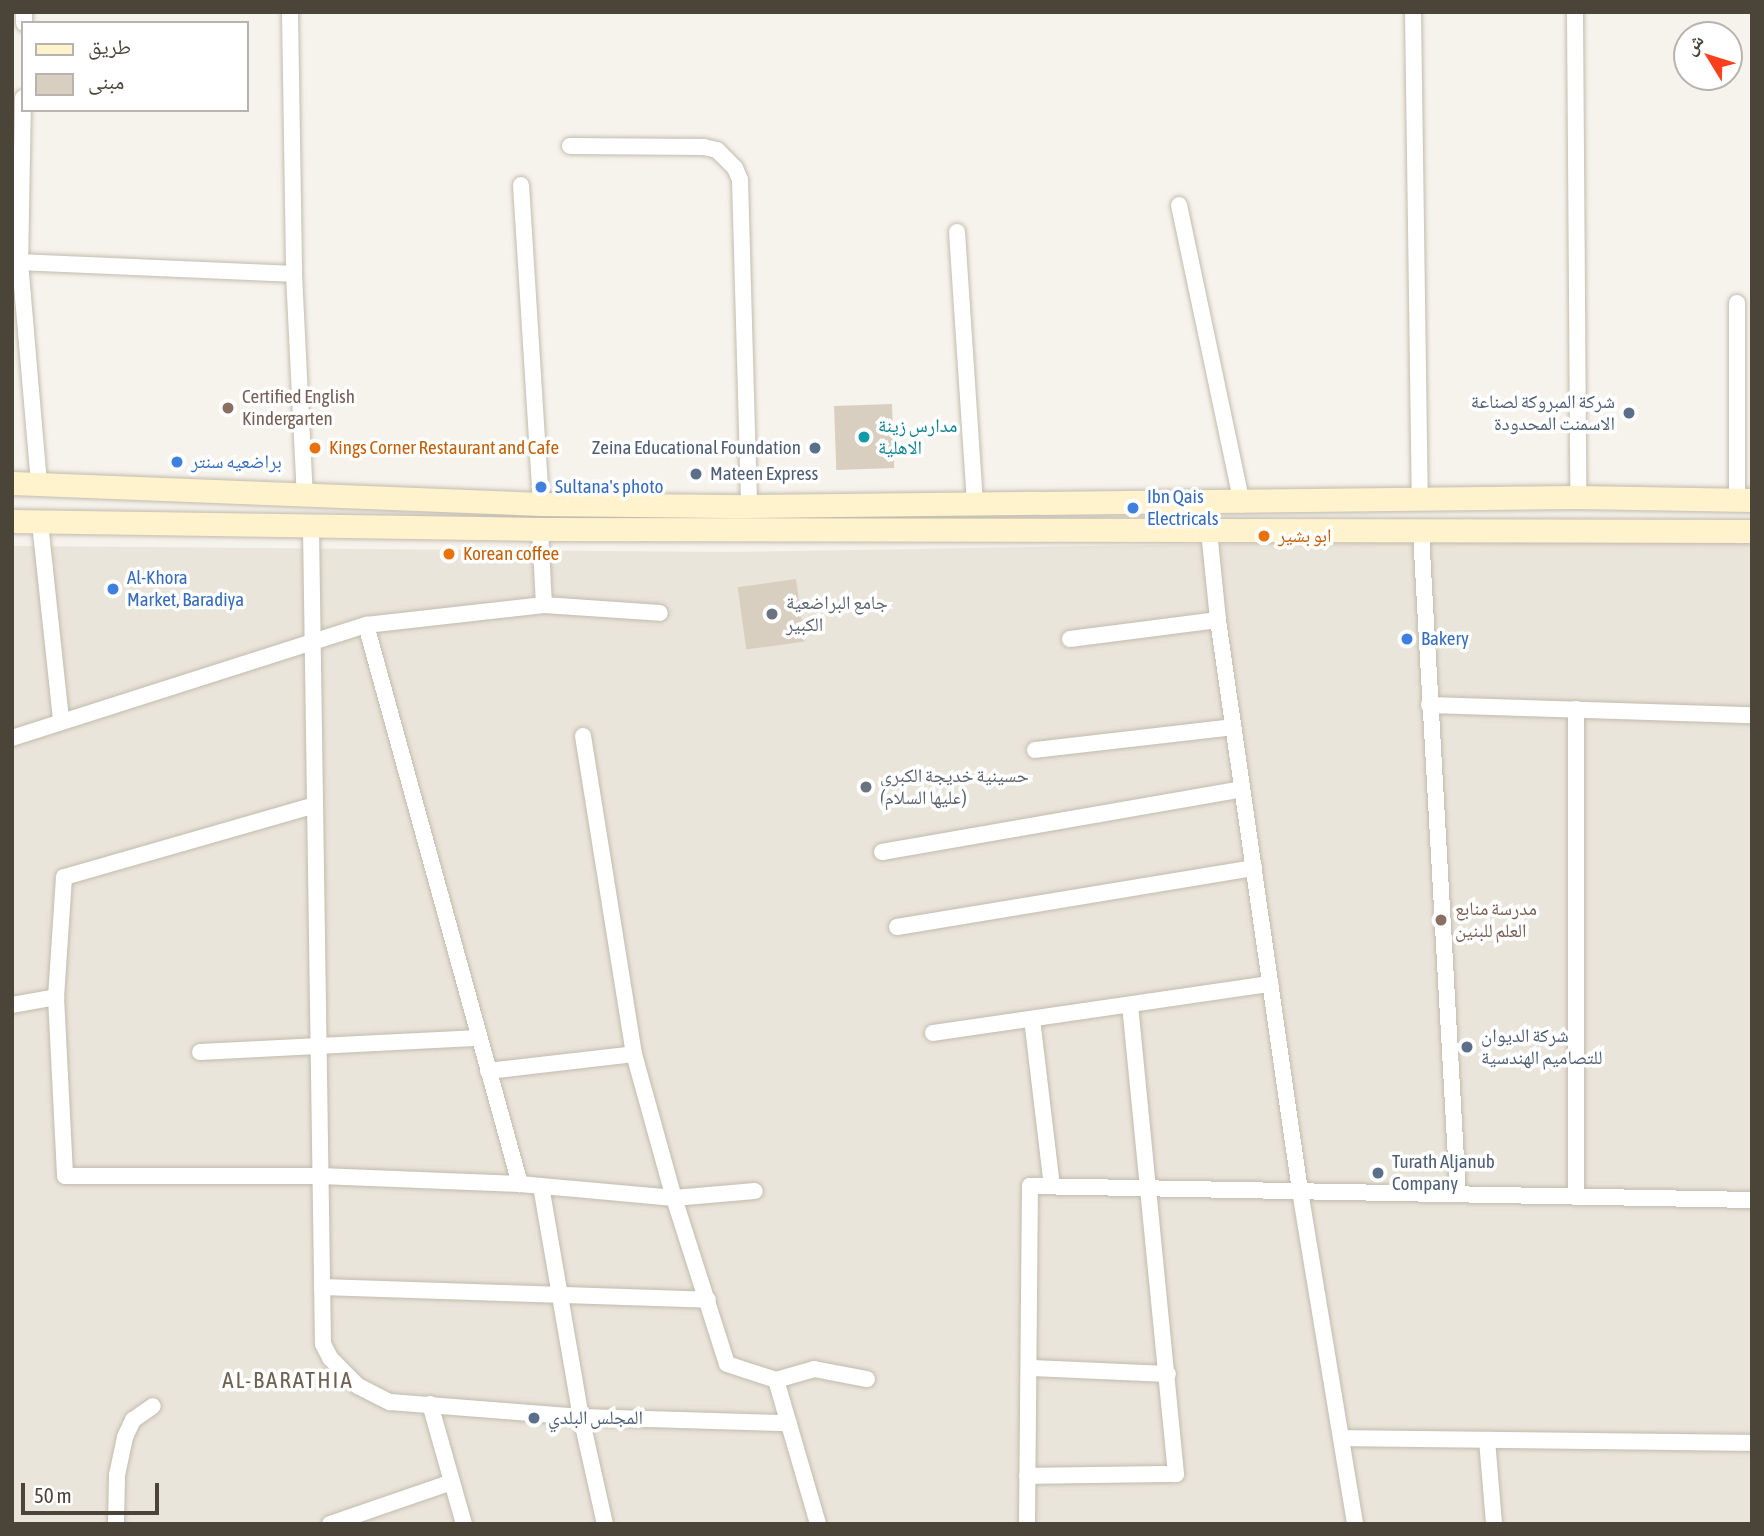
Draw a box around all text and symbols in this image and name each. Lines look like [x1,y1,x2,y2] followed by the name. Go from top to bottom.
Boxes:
[21,21,248,112] legend
[1673,21,1743,91] north arrow
[1678,30,1708,59] text: ش
[88,34,131,58] text: طريق
[88,69,124,93] text: مبنى
[242,386,355,430] place label: Certified English Kindergarten
[1471,391,1615,435] place label: شركة المبروكة لصناعة الاسمنت المحدودة
[220,400,236,416] marker: Certified English Kindergarten
[1621,405,1637,421] marker: شركة المبروكة لصناعة الاسمنت المحدودة
[878,415,957,459] place label: مدارس زينة الاهلية
[856,429,872,445] marker: مدارس زينة الاهلية
[329,437,559,459] place label: Kings Corner Restaurant and Cafe
[592,437,801,459] place label: Zeina Educational Foundation
[307,440,323,456] marker: Kings Corner Restaurant and Cafe
[807,440,823,456] marker: Zeina Educational Foundation
[191,451,282,473] place label: براضعيه سنتر
[169,454,185,470] marker: براضعيه سنتر
[710,463,818,485] place label: Mateen Express
[688,466,704,482] marker: Mateen Express
[555,476,663,498] place label: Sultana's photo
[533,479,549,495] marker: Sultana's photo
[1147,486,1219,530] place label: Ibn Qais Electricals
[1125,500,1141,516] marker: Ibn Qais Electricals
[1278,525,1332,547] place label: ابو بشير
[1256,528,1272,544] marker: ابو بشير
[463,543,559,565] place label: Korean coffee
[441,546,457,562] marker: Korean coffee
[127,567,244,611] place label: Al-Khora Market, Baradiya
[105,581,121,597] marker: Al-Khora Market, Baradiya
[786,592,888,636] place label: جامع البراضعية الكبير
[764,606,780,622] marker: جامع البراضعية الكبير
[1421,628,1469,650] place label: Bakery
[1399,631,1415,647] marker: Bakery
[880,765,1029,809] place label: حسينية خديجة الكبرى (عليها السلام)
[858,779,874,795] marker: حسينية خديجة الكبرى (عليها السلام)
[1455,898,1537,942] place label: مدرسة منابع العلم للبنين
[1433,912,1449,928] marker: مدرسة منابع العلم للبنين
[1481,1025,1603,1069] place label: شركة الديوان للتصاميم الهندسية
[1459,1039,1475,1055] marker: شركة الديوان للتصاميم الهندسية
[1392,1151,1495,1195] place label: Turath Aljanub Company
[1370,1165,1386,1181] marker: Turath Aljanub Company
[224,1366,352,1394] district label: AL-BARATHIA
[548,1407,643,1429] place label: المجلس البلدي
[526,1410,542,1426] marker: المجلس البلدي
[24,1470,163,1514] scale bar
[34,1483,72,1507] text: 50 m

